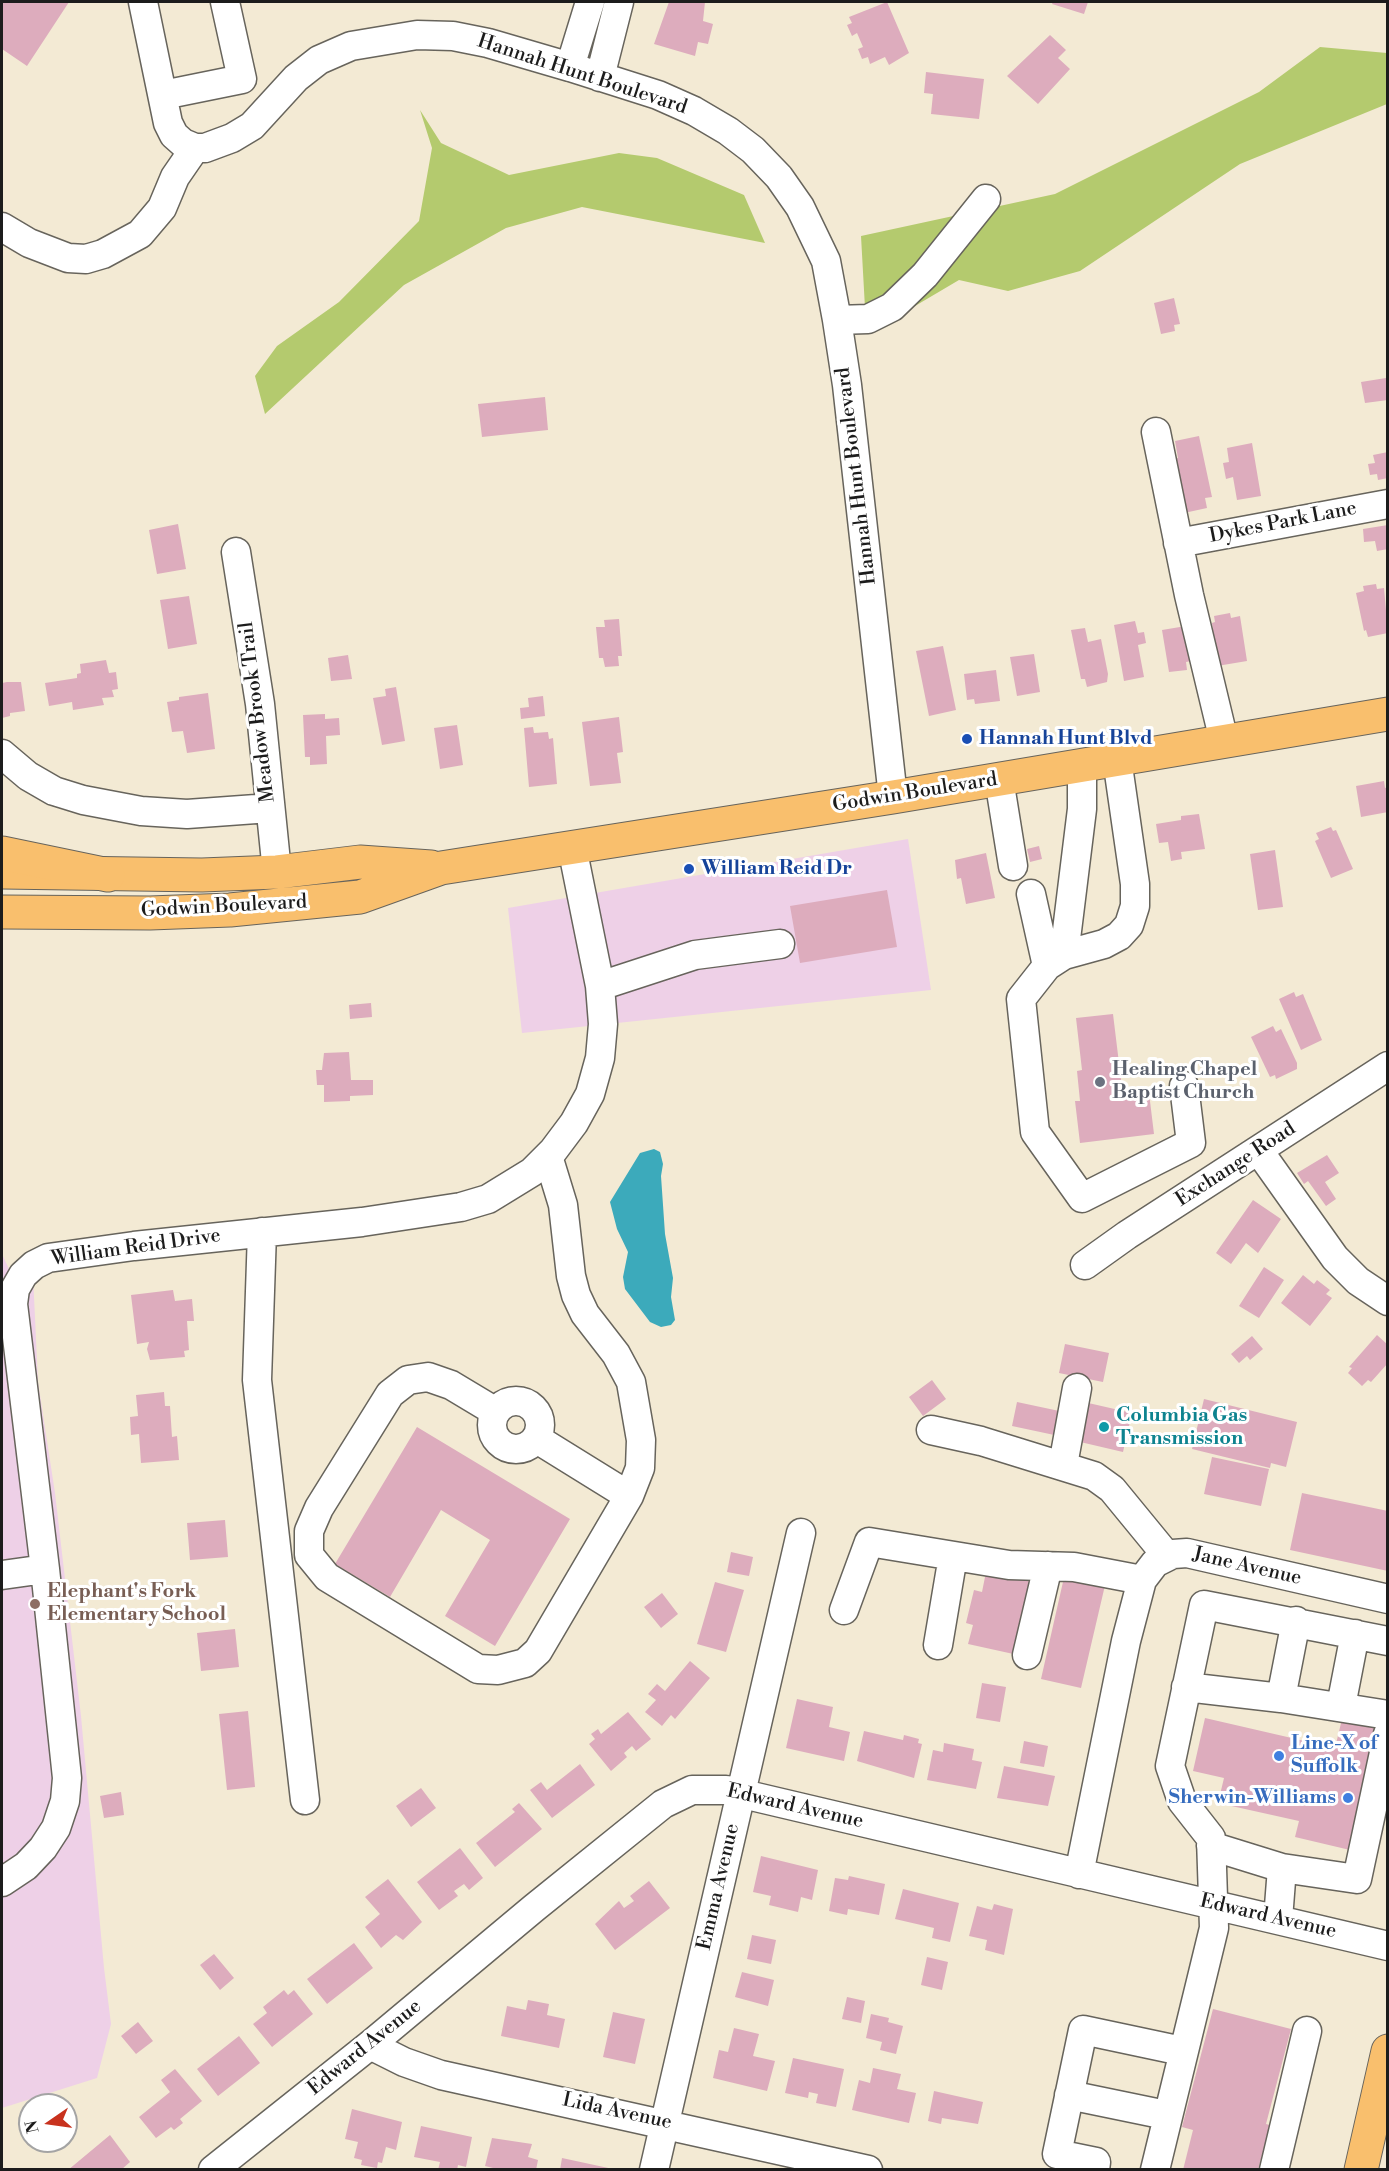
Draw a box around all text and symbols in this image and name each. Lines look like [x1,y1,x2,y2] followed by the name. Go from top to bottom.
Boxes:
[474,30,690,120] street label: Hannah Hunt Boulevard
[832,366,882,586] street label: Hannah Hunt Boulevard
[1207,497,1359,549] street label: Dykes Park Lane
[235,620,281,804] street label: Meadow Brook Trail
[979,727,1153,751] place label: Hannah Hunt Blvd
[960,732,974,746] marker: Hannah Hunt Blvd
[831,768,999,818] street label: Godwin Boulevard
[701,857,852,881] place label: William Reid Dr
[682,862,696,876] marker: William Reid Dr
[140,891,308,923] street label: Godwin Boulevard
[1112,1058,1257,1105] place label: Healing Chapel Baptist Church
[1093,1075,1107,1089] marker: Healing Chapel Baptist Church
[1172,1117,1300,1213] street label: Exchange Road
[50,1224,222,1272] street label: William Reid Drive
[1116,1404,1247,1451] place label: Columbia Gas Transmission
[1097,1420,1111,1434] marker: Columbia Gas Transmission
[1190,1543,1304,1591] street label: Jane Avenue
[47,1580,226,1627] place label: Elephant's Fork Elementary School
[28,1597,42,1611] marker: Elephant's Fork Elementary School
[1291,1732,1377,1779] place label: Line-X of Suffolk
[1272,1749,1286,1763] marker: Line-X of Suffolk
[724,1780,866,1834] street label: Edward Avenue
[1169,1786,1336,1810] place label: Sherwin-Williams
[1341,1791,1355,1805] marker: Sherwin-Williams
[693,1821,745,1953] street label: Emma Avenue
[1197,1890,1339,1944] street label: Edward Avenue
[303,1995,427,2101] street label: Edward Avenue
[560,2089,674,2135] street label: Lida Avenue
[18,2093,78,2153] north arrow
[21,2118,44,2135] text: N

